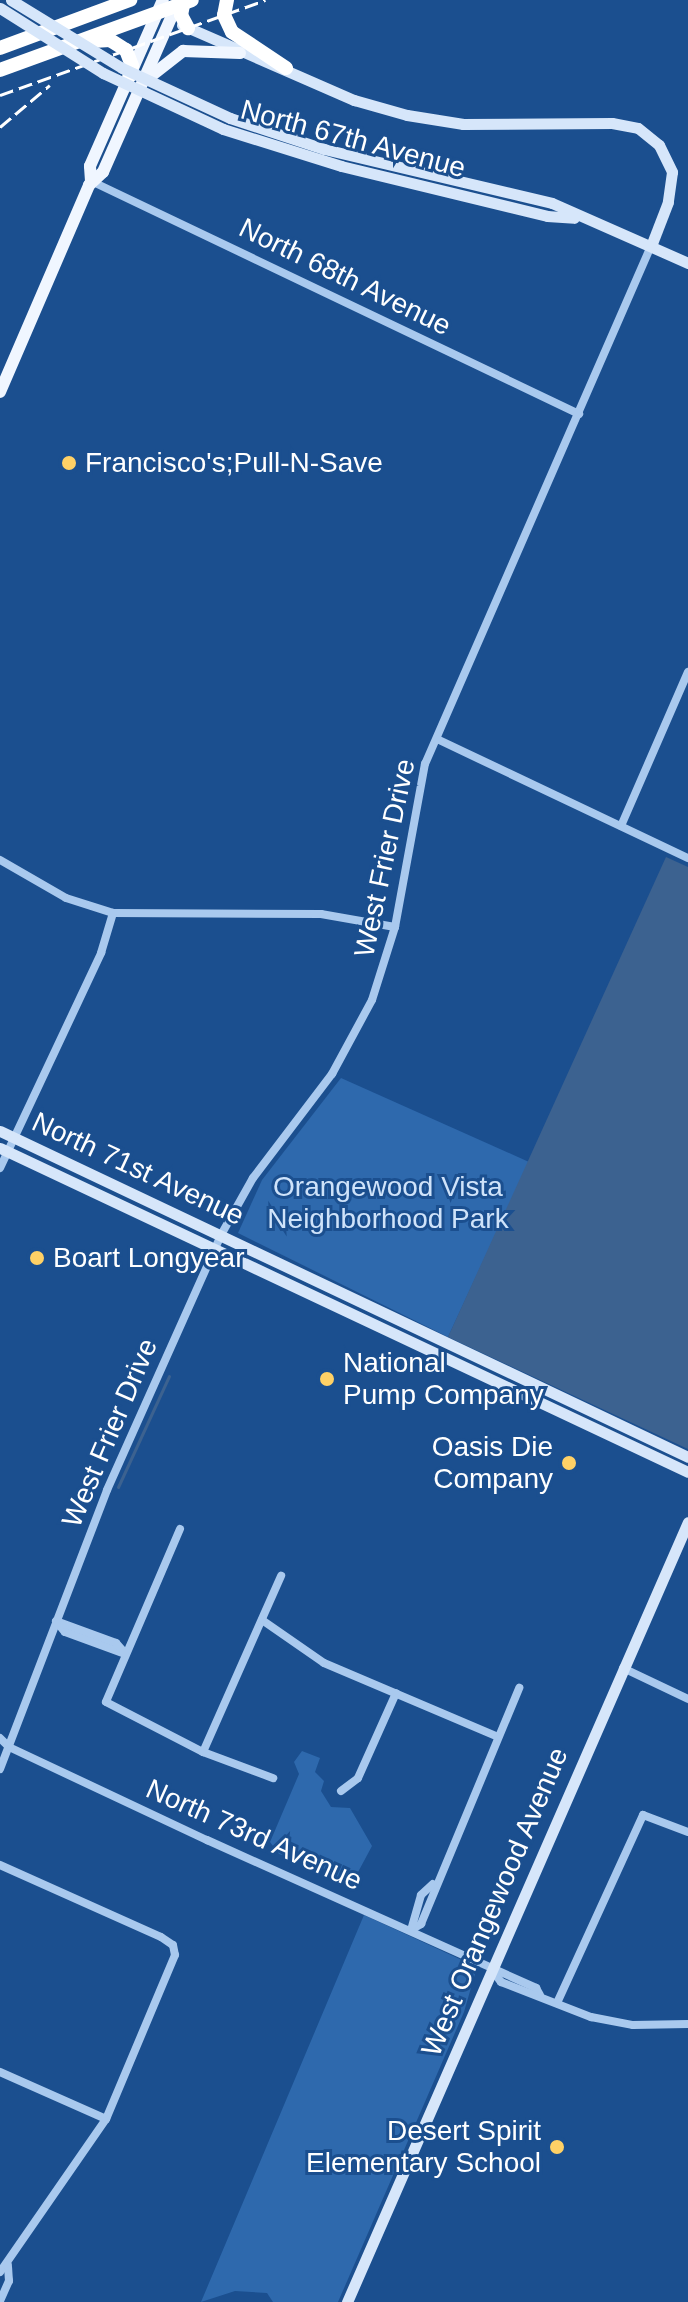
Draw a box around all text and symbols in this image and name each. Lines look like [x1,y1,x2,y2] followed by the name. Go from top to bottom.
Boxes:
[236,93,470,185] street label: North 67th Avenue
[233,211,457,343] street label: North 68th Avenue
[85,446,383,480] place label: Francisco's;Pull-N-Save
[60,454,78,472] marker: Francisco's;Pull-N-Save
[348,756,422,960] street label: West Frier Drive
[26,1105,250,1233] street label: North 71st Avenue
[267,1170,509,1236] park label: Orangewood Vista Neighborhood Park
[53,1241,244,1275] place label: Boart Longyear
[28,1249,46,1267] marker: Boart Longyear
[55,1334,165,1532] street label: West Frier Drive
[343,1346,544,1412] place label: National Pump Company
[318,1370,336,1388] marker: National Pump Company
[432,1430,553,1496] place label: Oasis Die Company
[560,1454,578,1472] marker: Oasis Die Company
[414,1742,576,2062] street label: West Orangewood Avenue
[140,1772,368,1898] street label: North 73rd Avenue
[306,2114,541,2180] place label: Desert Spirit Elementary School
[548,2138,566,2156] marker: Desert Spirit Elementary School

